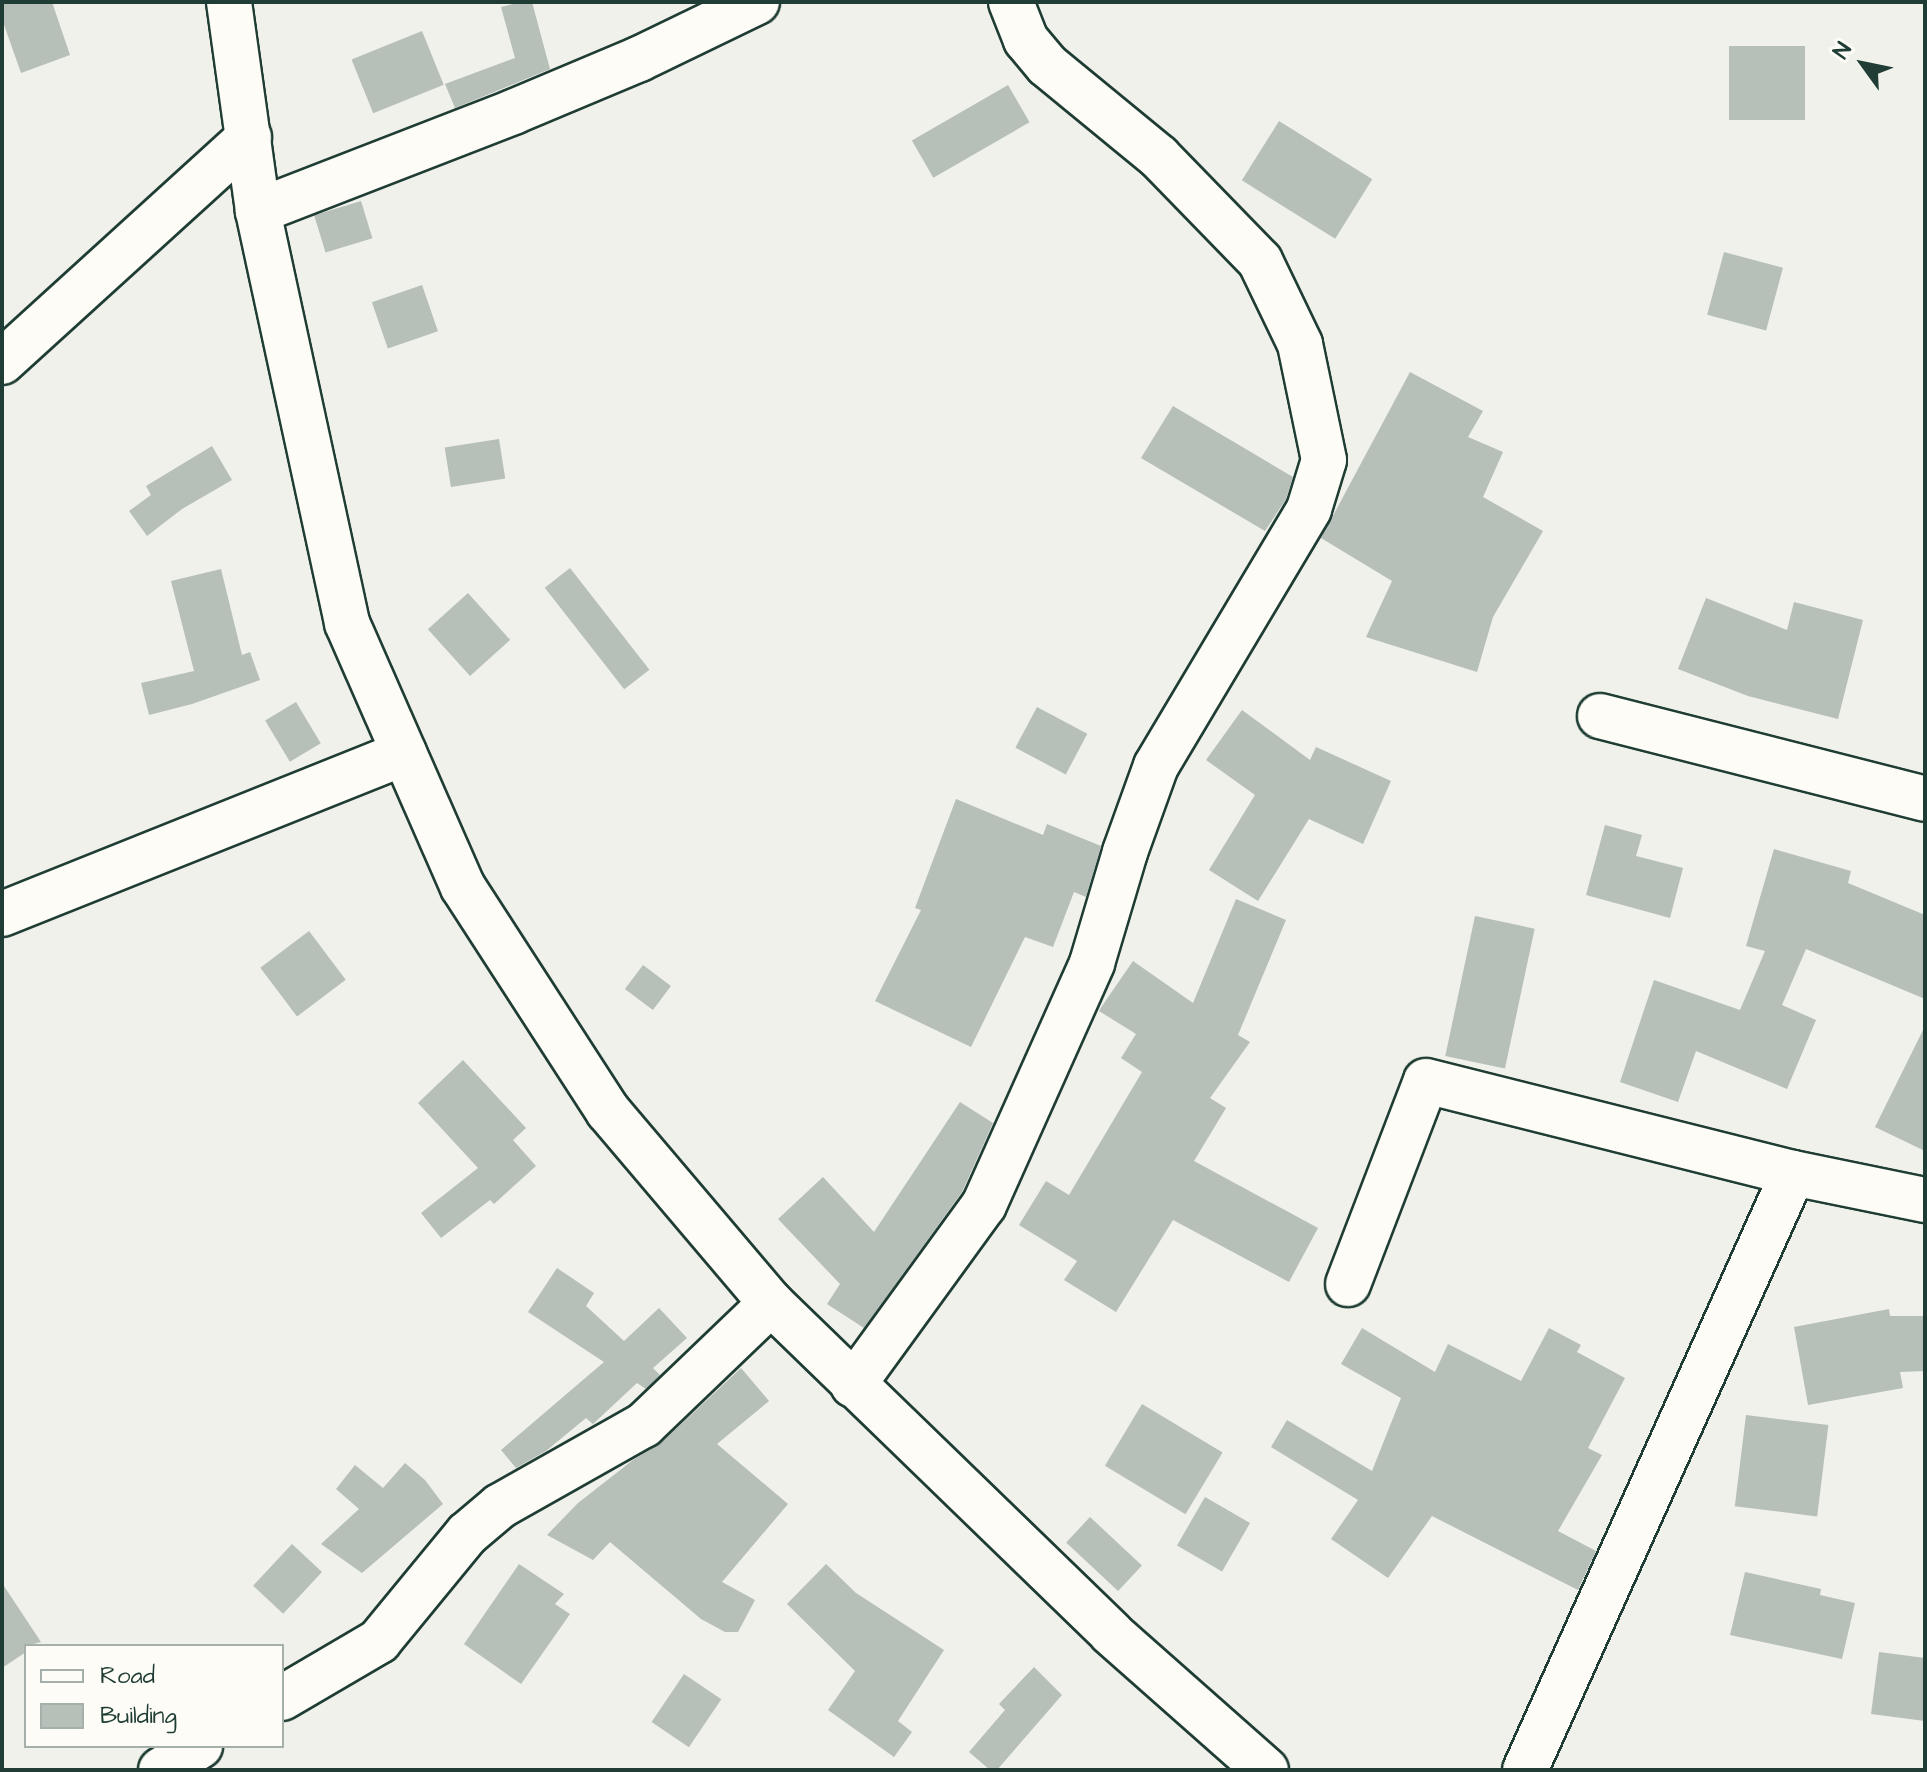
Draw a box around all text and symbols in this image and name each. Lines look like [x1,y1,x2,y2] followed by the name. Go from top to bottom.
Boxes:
[1823,24,1903,104] north arrow
[1826,36,1859,65] text: N
[24,1644,284,1748] legend
[100,1659,155,1693] text: Road
[100,1699,177,1733] text: Building

